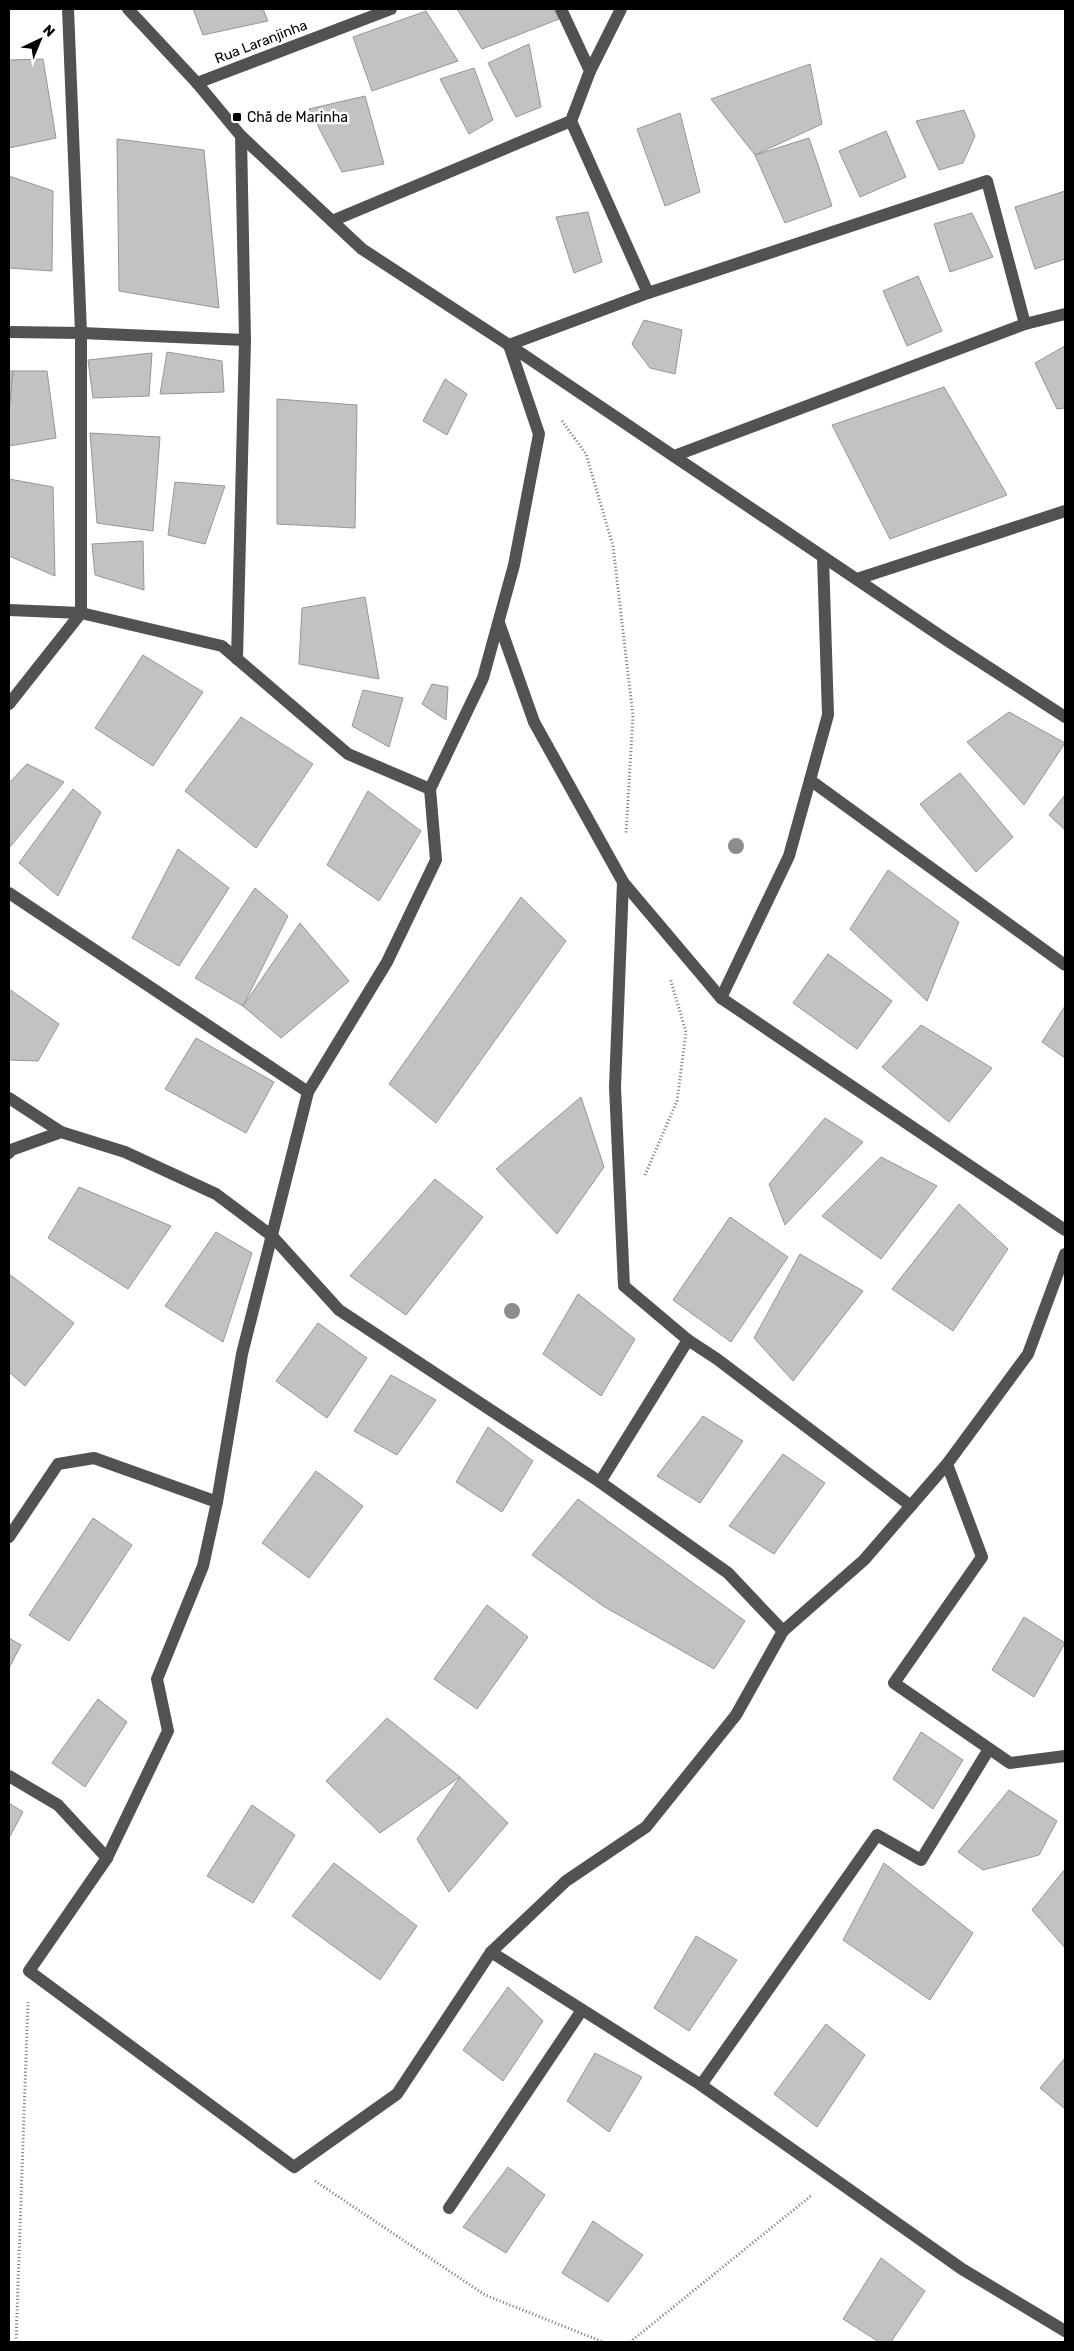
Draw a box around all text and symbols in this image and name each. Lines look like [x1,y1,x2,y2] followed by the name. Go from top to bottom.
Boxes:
[15,15,65,65] north arrow
[212,17,310,67] street label: Rua Laranjinha
[39,21,58,41] text: N
[247,109,348,126] place label: Chã de Marinha
[231,111,243,123] marker: Chã de Marinha

